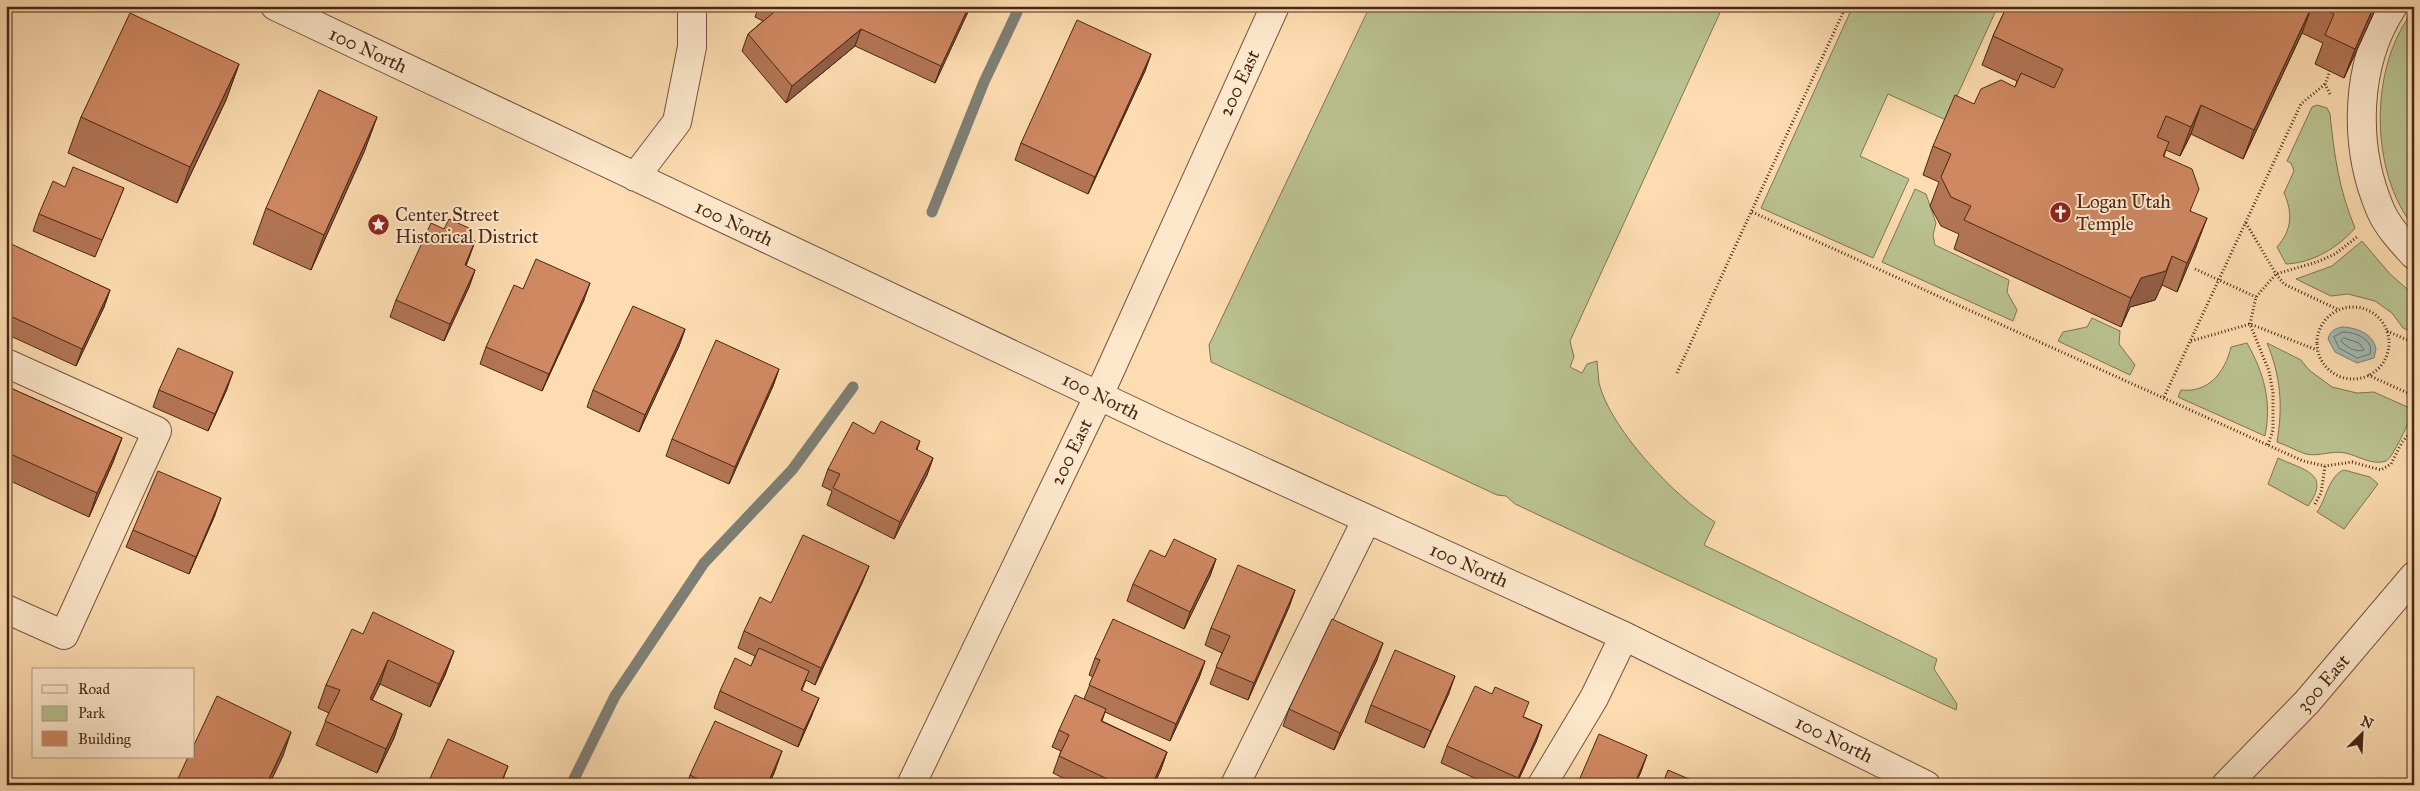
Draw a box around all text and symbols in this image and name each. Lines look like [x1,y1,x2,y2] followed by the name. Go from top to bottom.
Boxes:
[325,22,411,78] street label: 100 North
[1214,46,1265,120] street label: 200 East
[2076,190,2171,235] place label: Logan Utah Temple
[691,195,777,251] street label: 100 North
[2048,200,2072,224] church icon: Logan Utah Temple
[395,203,539,248] place label: Center Street Historical District
[367,213,391,237] place icon: Center Street Historical District
[1058,367,1144,425] street label: 100 North
[1045,415,1097,489] street label: 200 East
[1426,538,1512,593] street label: 100 North
[2292,649,2355,717] street label: 300 East
[32,668,195,758] legend
[78,680,110,698] text: Road
[78,704,105,722] text: Park
[2338,708,2388,758] north arrow
[1791,710,1877,768] street label: 100 North
[2358,712,2376,733] text: N
[78,730,132,748] text: Building

